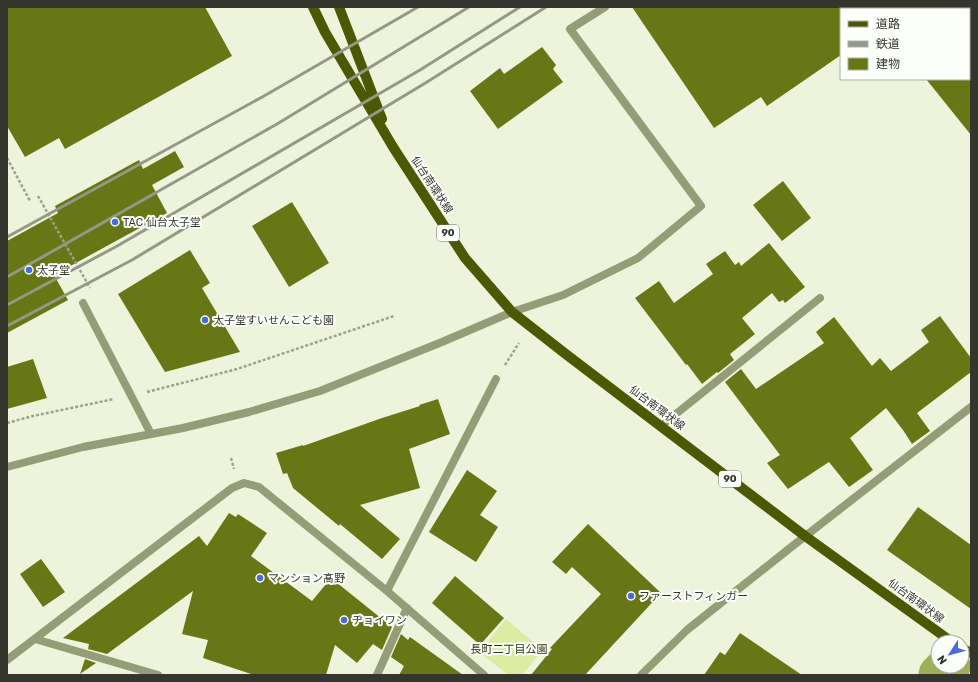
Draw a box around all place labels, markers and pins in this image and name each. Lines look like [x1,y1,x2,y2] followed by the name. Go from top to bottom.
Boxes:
[123,216,201,229] place label: TAC 仙台太子堂
[110,217,120,227] marker: TAC 仙台太子堂
[37,264,70,277] place label: 太子堂
[24,265,34,275] marker: 太子堂
[213,314,334,327] place label: 太子堂すいせんこども園
[200,315,210,325] marker: 太子堂すいせんこども園
[268,572,345,585] place label: マンション髙野
[255,573,265,583] marker: マンション髙野
[639,590,748,603] place label: ファーストフィンガー
[626,591,636,601] marker: ファーストフィンガー
[352,614,407,627] place label: ヂョイワン
[339,615,349,625] marker: ヂョイワン

